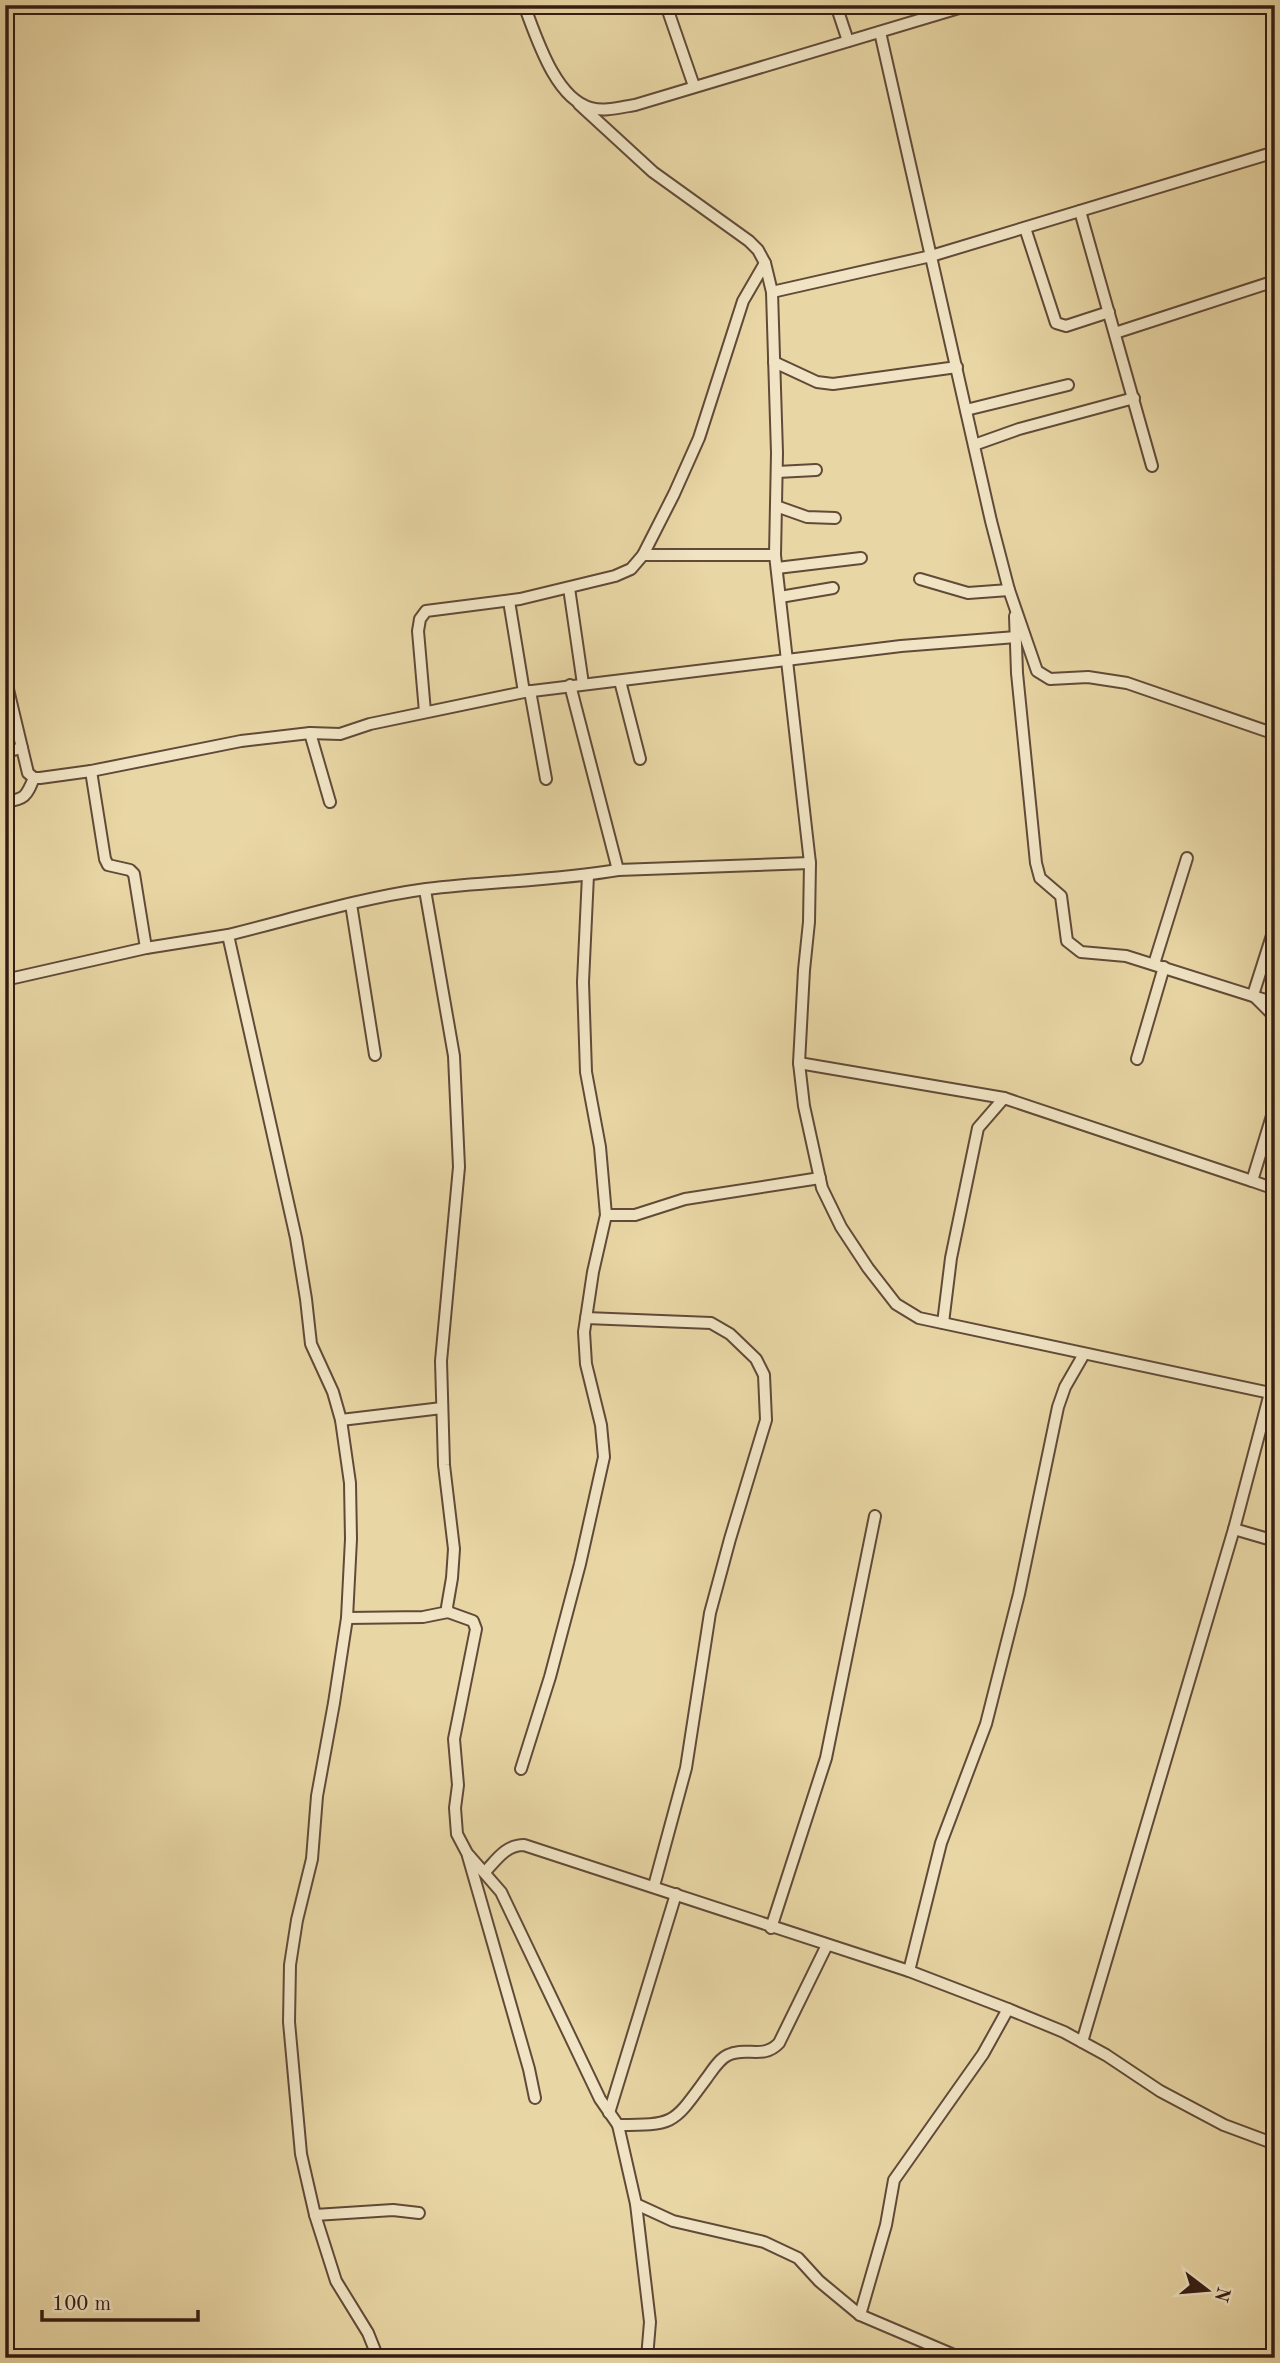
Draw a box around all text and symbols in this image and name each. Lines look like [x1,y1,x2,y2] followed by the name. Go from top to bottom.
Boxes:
[1172,2254,1242,2324] north arrow
[42,2279,198,2323] scale bar
[1210,2284,1232,2304] text: N
[52,2294,111,2315] text: 100 m

